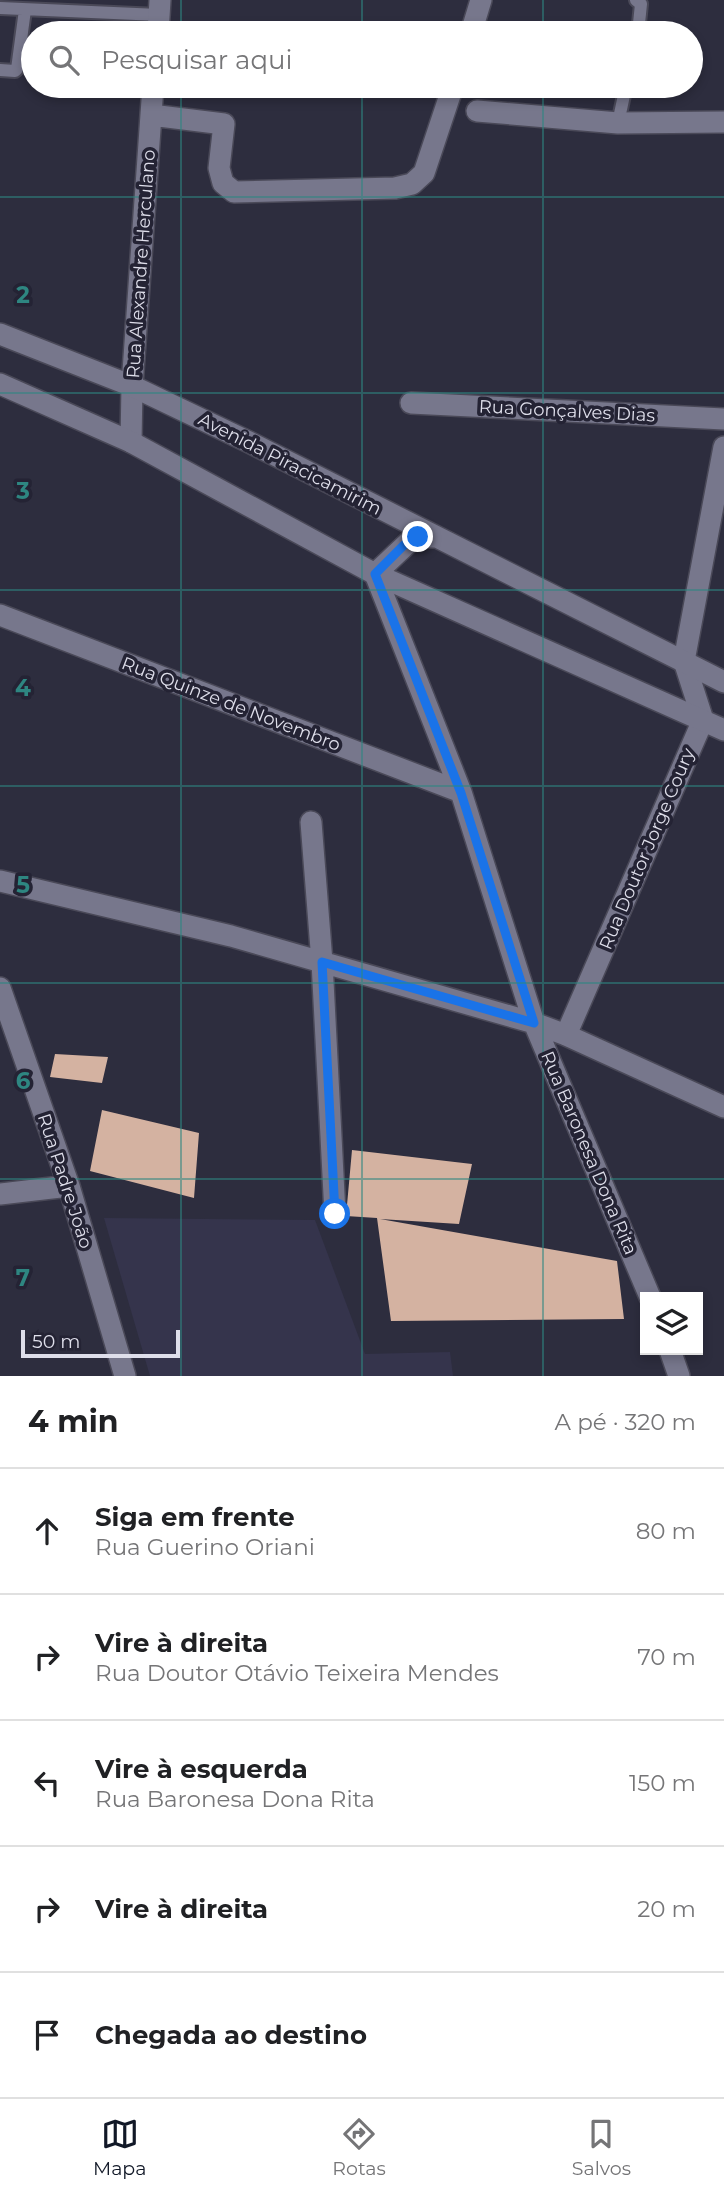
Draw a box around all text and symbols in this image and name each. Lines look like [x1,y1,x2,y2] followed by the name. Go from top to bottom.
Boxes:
[21,21,703,98] search box
[45,41,83,79] icon: search
[101,44,293,76] text: Pesquisar aqui
[122,149,160,379] street label: Rua Alexandre Herculano
[16,281,30,309] text: 2
[478,395,656,427] street label: Rua Gonçalves Dias
[195,408,385,520] street label: Avenida Piracicamirim
[15,477,30,505] text: 3
[402,521,433,552] route end
[118,652,344,756] street label: Rua Quinze de Novembro
[15,674,31,702] text: 4
[595,745,700,953] street label: Rua Doutor Jorge Coury
[16,871,30,899] text: 5
[536,1048,642,1258] street label: Rua Baronesa Dona Rita
[16,1067,31,1095] text: 6
[33,1111,97,1251] street label: Rua Padre João
[319,1198,350,1229] route start
[16,1264,30,1292] text: 7
[640,1292,703,1355] map controls
[640,1292,703,1355] button: layers
[21,1327,180,1359] scale bar
[32,1330,80,1353] text: 50 m
[28,1403,118,1440] text: 4 min
[555,1408,696,1436] text: A pé · 320 m
[95,1501,295,1533] text: Siga em frente
[28,1512,66,1550] icon: ahead
[636,1517,696,1545] text: 80 m
[95,1533,315,1561] text: Rua Guerino Oriani
[95,1627,268,1659] text: Vire à direita
[28,1638,66,1676] icon: right
[637,1643,696,1671] text: 70 m
[95,1659,499,1687] text: Rua Doutor Otávio Teixeira Mendes
[95,1753,308,1785] text: Vire à esquerda
[28,1764,66,1802] icon: left
[629,1769,696,1797] text: 150 m
[95,1785,375,1813] text: Rua Baronesa Dona Rita
[28,1890,66,1928] icon: right
[95,1893,268,1925] text: Vire à direita
[637,1895,696,1923] text: 20 m
[28,2016,66,2054] icon: arrive
[95,2019,367,2051] text: Chegada ao destino
[93,2115,146,2180] tab: Mapa
[332,2115,386,2180] tab: Rotas
[572,2115,631,2180] tab: Salvos

